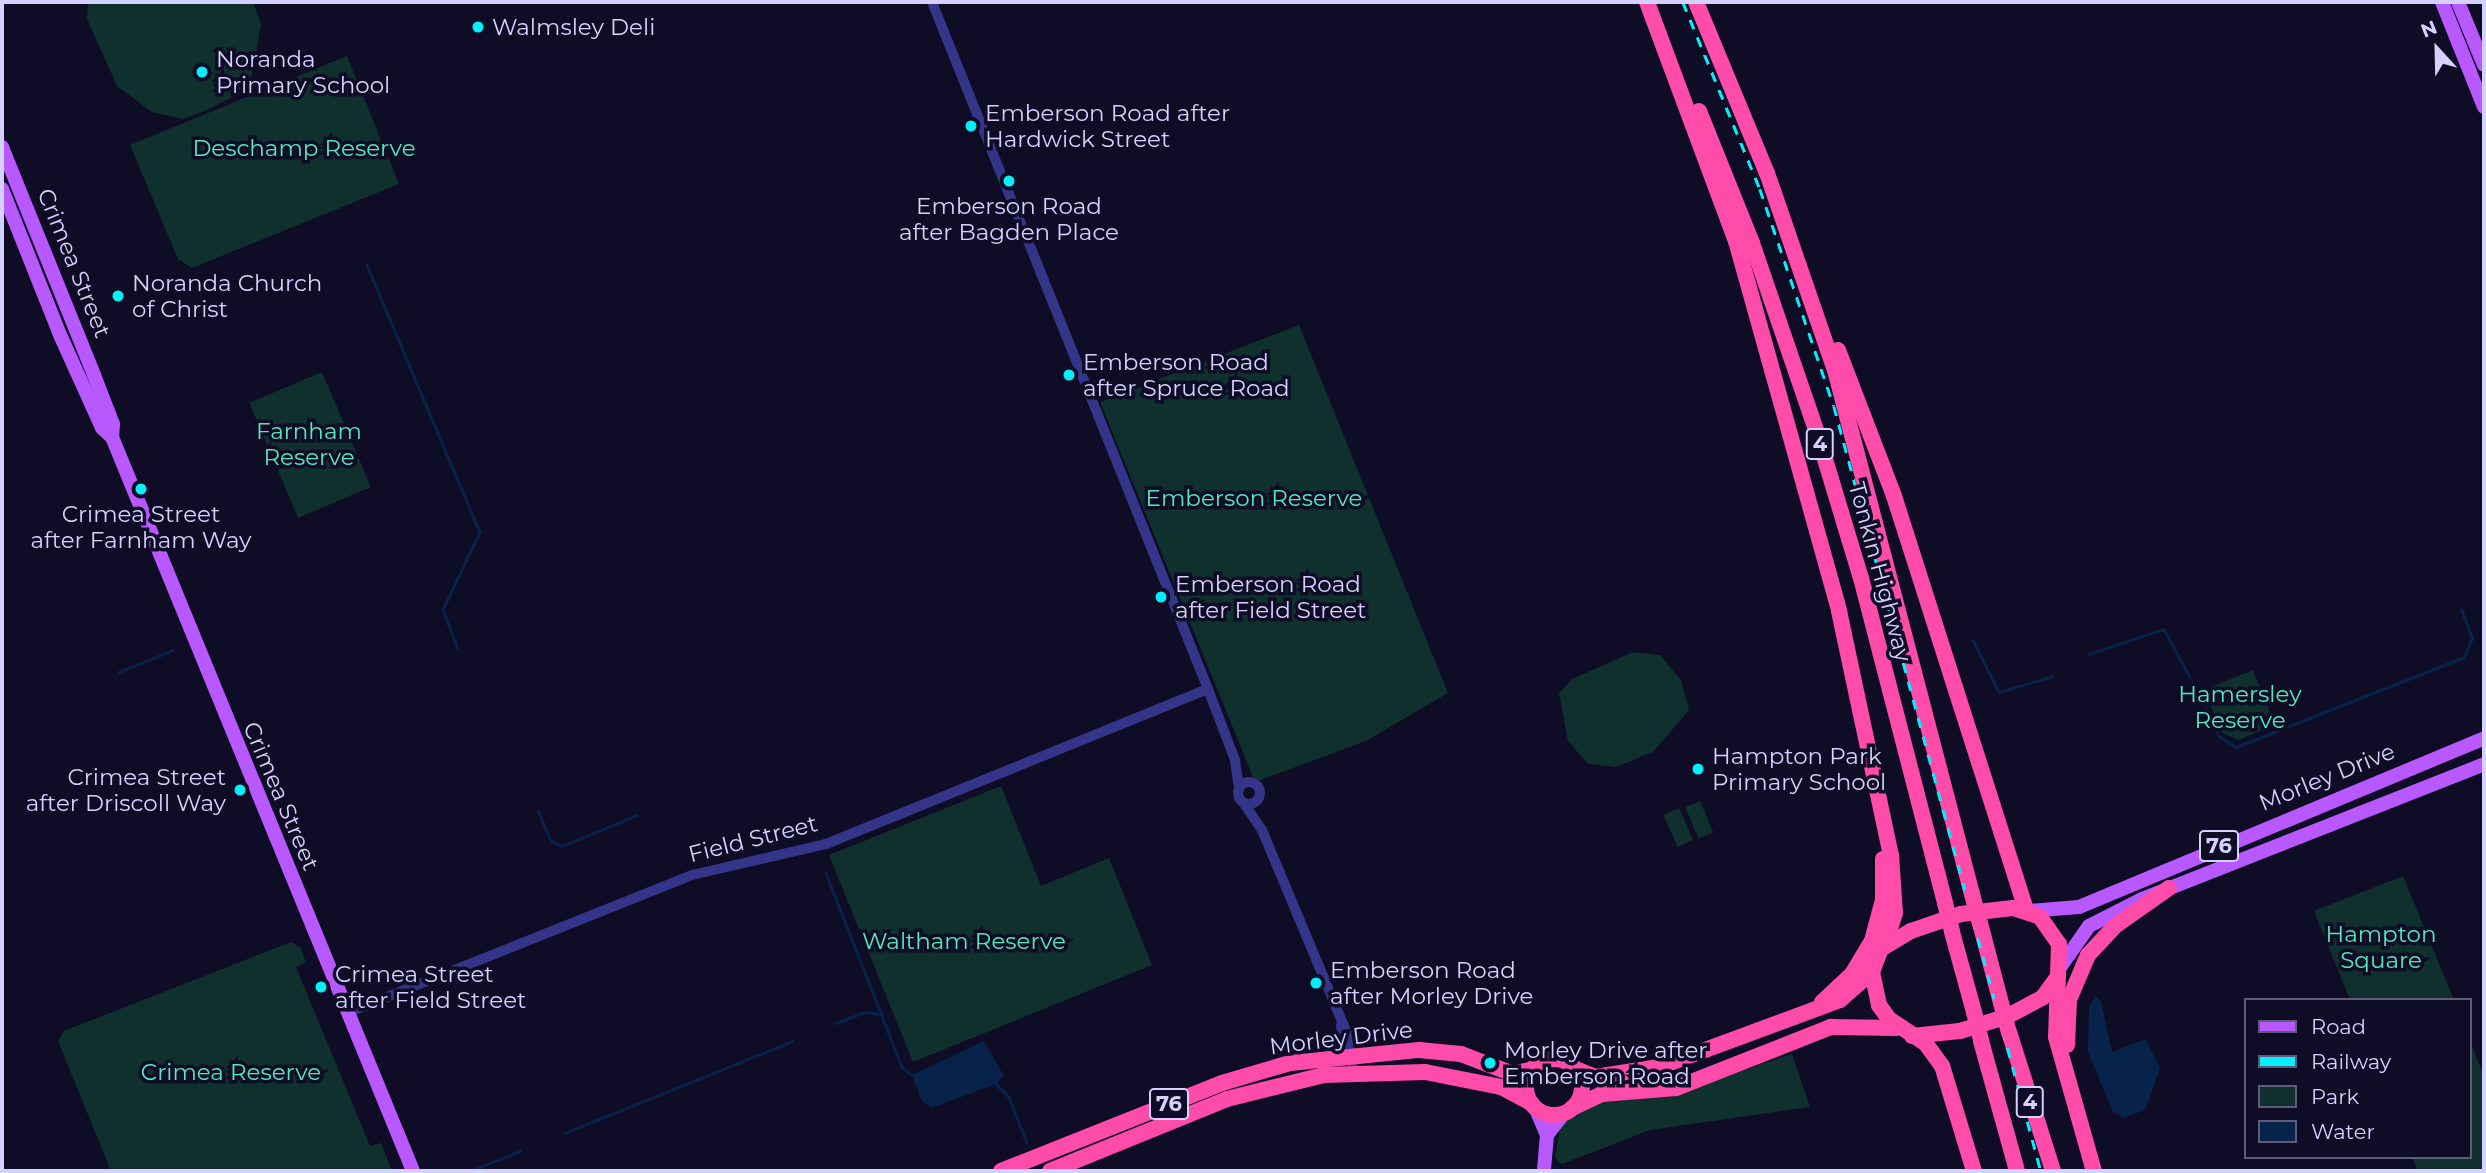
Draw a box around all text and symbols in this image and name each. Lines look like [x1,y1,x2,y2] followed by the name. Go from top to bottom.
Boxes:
[492,13,655,41] place label: Walmsley Deli
[2402,14,2472,84] north arrow
[2418,16,2440,43] text: N
[470,19,486,35] marker: Walmsley Deli
[216,45,390,99] place label: Noranda Primary School
[194,64,210,80] marker: Noranda Primary School
[985,99,1230,153] place label: Emberson Road after Hardwick Street
[963,118,979,134] marker: Emberson Road after Hardwick Street
[192,134,416,162] park label: Deschamp Reserve
[1001,173,1017,189] marker: Emberson Road after Bagden Place
[31,184,117,342] street label: Crimea Street
[899,192,1119,246] place label: Emberson Road after Bagden Place
[132,269,322,323] place label: Noranda Church of Christ
[110,288,126,304] marker: Noranda Church of Christ
[1083,348,1290,402] place label: Emberson Road after Spruce Road
[1061,367,1077,383] marker: Emberson Road after Spruce Road
[256,417,362,471] park label: Farnham Reserve
[1804,426,1836,462] road number: 4
[1843,479,1917,665] street label: Tonkin Highway
[133,481,149,497] marker: Crimea Street after Farnham Way
[1146,484,1362,512] park label: Emberson Reserve
[30,500,252,554] place label: Crimea Street after Farnham Way
[1175,570,1366,624] place label: Emberson Road after Field Street
[1153,589,1169,605] marker: Emberson Road after Field Street
[2178,680,2302,734] park label: Hamersley Reserve
[237,718,325,874] street label: Crimea Street
[2255,737,2399,817] street label: Morley Drive
[1712,742,1886,796] place label: Hampton Park Primary School
[1690,761,1706,777] marker: Hampton Park Primary School
[26,763,226,817] place label: Crimea Street after Driscoll Way
[232,782,248,798] marker: Crimea Street after Driscoll Way
[686,810,820,868] street label: Field Street
[2198,828,2240,864] road number: 76
[2325,920,2437,974] park label: Hampton Square
[862,927,1066,955] park label: Waltham Reserve
[1330,956,1534,1010] place label: Emberson Road after Morley Drive
[335,960,526,1014] place label: Crimea Street after Field Street
[1308,975,1324,991] marker: Emberson Road after Morley Drive
[313,979,329,995] marker: Crimea Street after Field Street
[2244,998,2472,1159] legend
[2311,1014,2366,1039] text: Road
[1268,1016,1414,1060] street label: Morley Drive
[1504,1036,1708,1090] place label: Morley Drive after Emberson Road
[2311,1049,2391,1074] text: Railway
[1482,1055,1498,1071] marker: Morley Drive after Emberson Road
[141,1058,321,1086] park label: Crimea Reserve
[2014,1084,2046,1120] road number: 4
[2311,1084,2359,1109] text: Park
[1148,1086,1190,1122] road number: 76
[2311,1119,2375,1144] text: Water

